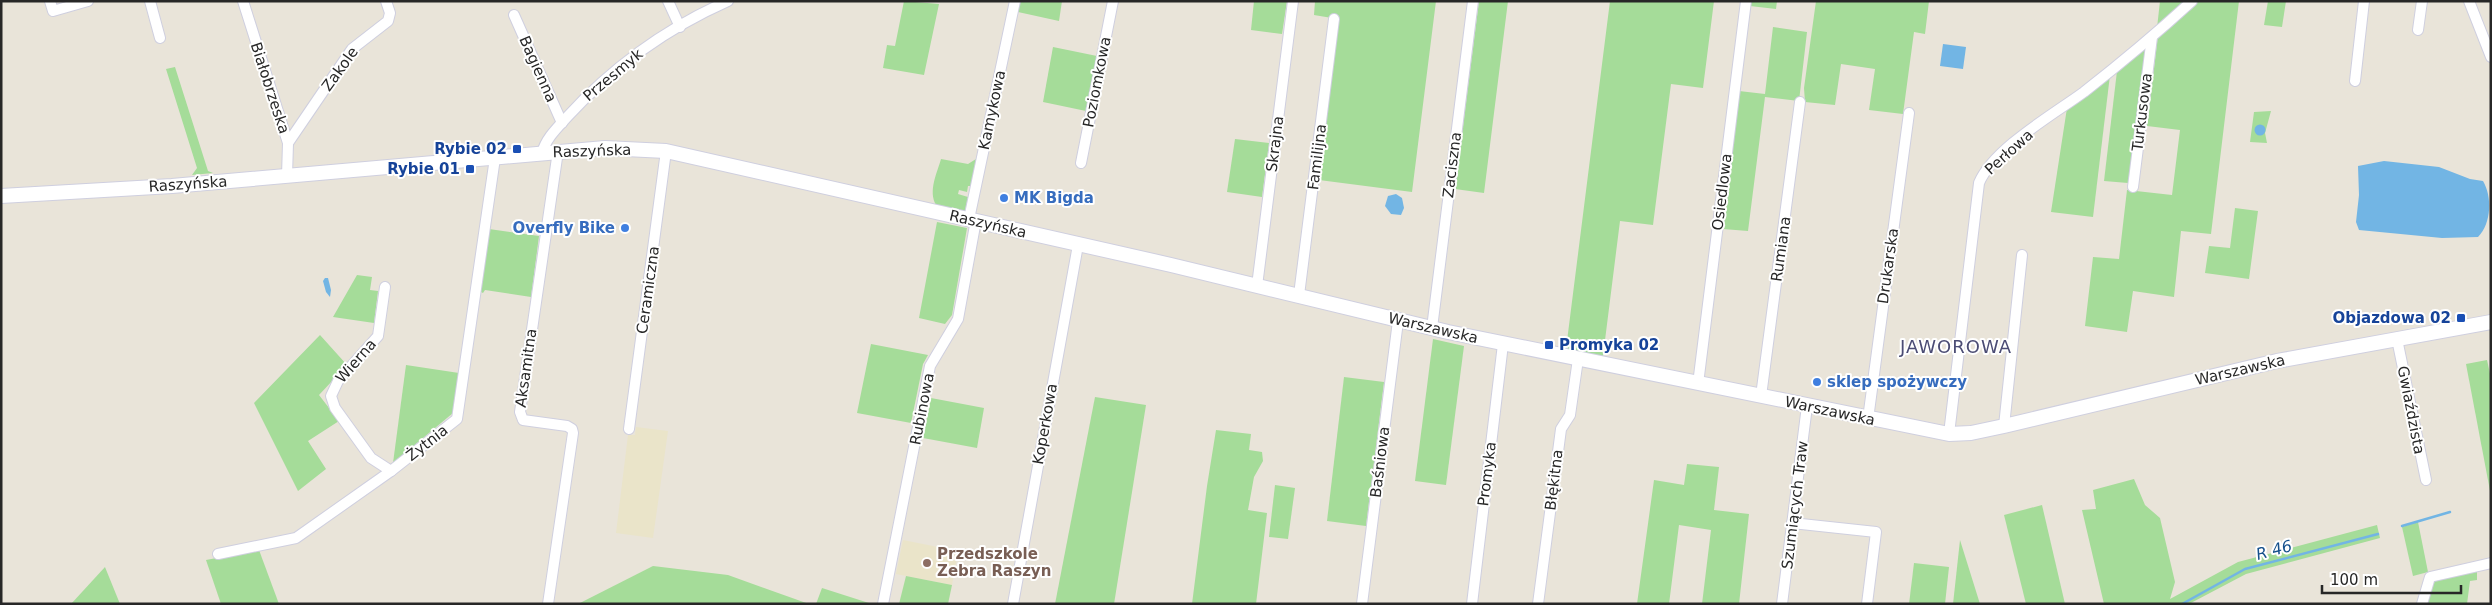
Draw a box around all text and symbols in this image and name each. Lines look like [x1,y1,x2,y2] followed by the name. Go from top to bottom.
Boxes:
[515,33,561,105] street label: Bagienna
[1079,35,1115,129] street label: Poziomkowa
[247,40,293,136] street label: Białobrzeska
[318,43,362,95] street label: Zakole
[580,45,647,105] street label: Przesmyk
[975,68,1009,152] street label: Kamykowa
[2128,72,2156,153] street label: Turkusowa
[1263,115,1287,173] street label: Skrajna
[1304,123,1330,191] street label: Familijna
[1981,126,2037,178] street label: Perłowa
[1439,131,1465,199] street label: Zaciszna
[434,140,507,158] place label: Rybie 02
[552,141,632,161] street label: Raszyńska
[511,143,523,155] marker: Rybie 02
[1708,153,1736,231] street label: Osiedlowa
[387,160,460,178] place label: Rybie 01
[464,163,476,175] marker: Rybie 01
[148,172,228,196] street label: Raszyńska
[1014,189,1094,207] place label: MK Bigda
[998,192,1010,204] marker: MK Bigda
[948,206,1028,242] street label: Raszyńska
[1767,215,1795,283] street label: Rumiana
[512,219,615,237] place label: Overfly Bike
[619,222,631,234] marker: Overfly Bike
[1874,227,1902,305] street label: Drukarska
[633,245,663,335] street label: Ceramiczna
[1386,309,1480,347] street label: Warszawska
[2332,309,2451,327] place label: Objazdowa 02
[2455,312,2467,324] marker: Objazdowa 02
[512,327,540,409] street label: Aksamitna
[332,335,380,387] street label: Wierna
[1559,336,1659,354] place label: Promyka 02
[1899,336,2012,357] district label: JAWOROWA
[1543,339,1555,351] marker: Promyka 02
[2193,351,2287,389] street label: Warszawska
[2394,364,2428,456] street label: Gwiaździsta
[906,371,938,447] street label: Rubinowa
[1827,373,1967,391] place label: sklep spożywczy
[1811,376,1823,388] marker: sklep spożywczy
[1029,382,1061,466] street label: Koperkowa
[1783,393,1877,429] street label: Warszawska
[402,420,451,465] street label: Żytnia
[1367,425,1393,499] street label: Baśniowa
[1778,440,1812,570] street label: Szumiących Traw
[1474,441,1500,507] street label: Promyka
[1541,449,1567,511] street label: Błękitna
[2254,536,2294,564] water label: R 46
[937,545,1051,580] place label: Przedszkole Zebra Raszyn
[921,557,933,569] marker: Przedszkole Zebra Raszyn
[2322,562,2461,594] scale bar
[2330,571,2378,589] text: 100 m

